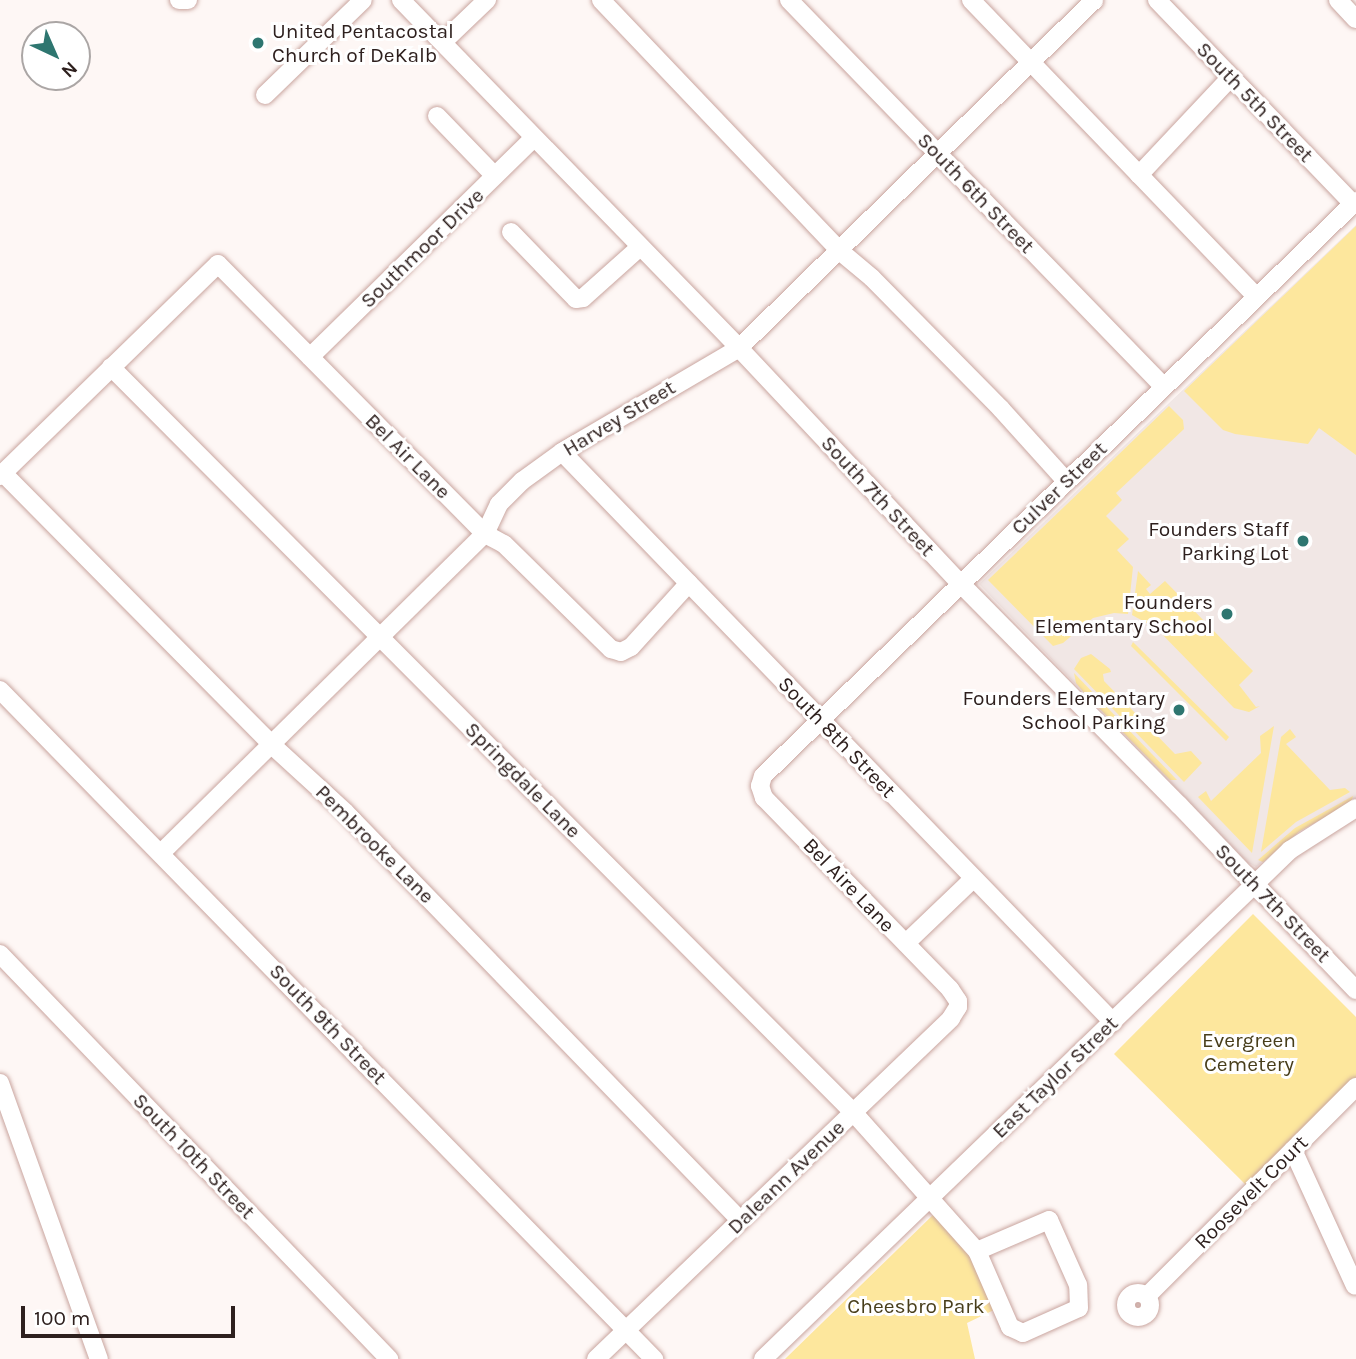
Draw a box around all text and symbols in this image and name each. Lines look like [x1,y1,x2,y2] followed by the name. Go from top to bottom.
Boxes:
[272,18,454,68] place label: United Pentacostal Church of DeKalb
[21,21,91,91] north arrow
[250,35,266,51] marker: United Pentacostal Church of DeKalb
[1191,37,1319,167] street label: South 5th Street
[57,57,82,82] text: N
[912,128,1040,258] street label: South 6th Street
[355,183,489,313] street label: Southmoor Drive
[558,375,680,461] street label: Harvey Street
[360,408,456,504] street label: Bel Air Lane
[816,431,940,561] street label: South 7th Street
[1006,436,1112,540] street label: Culver Street
[1148,516,1289,566] place label: Founders Staff Parking Lot
[1295,533,1311,549] marker: Founders Staff Parking Lot
[1035,589,1213,639] place label: Founders Elementary School
[1219,606,1235,622] marker: Founders Elementary School
[773,671,901,803] street label: South 8th Street
[962,685,1165,735] place label: Founders Elementary School Parking
[1171,702,1187,718] marker: Founders Elementary School Parking
[460,717,586,843] street label: Springdale Lane
[310,779,440,909] street label: Pembrooke Lane
[798,833,900,937] street label: Bel Aire Lane
[1210,838,1336,968] street label: South 7th Street
[264,958,392,1090] street label: South 9th Street
[987,1011,1123,1143] street label: East Taylor Street
[1202,1027,1296,1077] park label: Evergreen Cemetery
[128,1088,260,1224] street label: South 10th Street
[722,1115,850,1239] street label: Daleann Avenue
[1189,1130,1313,1254] street label: Roosevelt Court
[24,1292,238,1336] scale bar
[847,1293,985,1319] park label: Cheesbro Park
[34,1306,91,1330] text: 100 m

